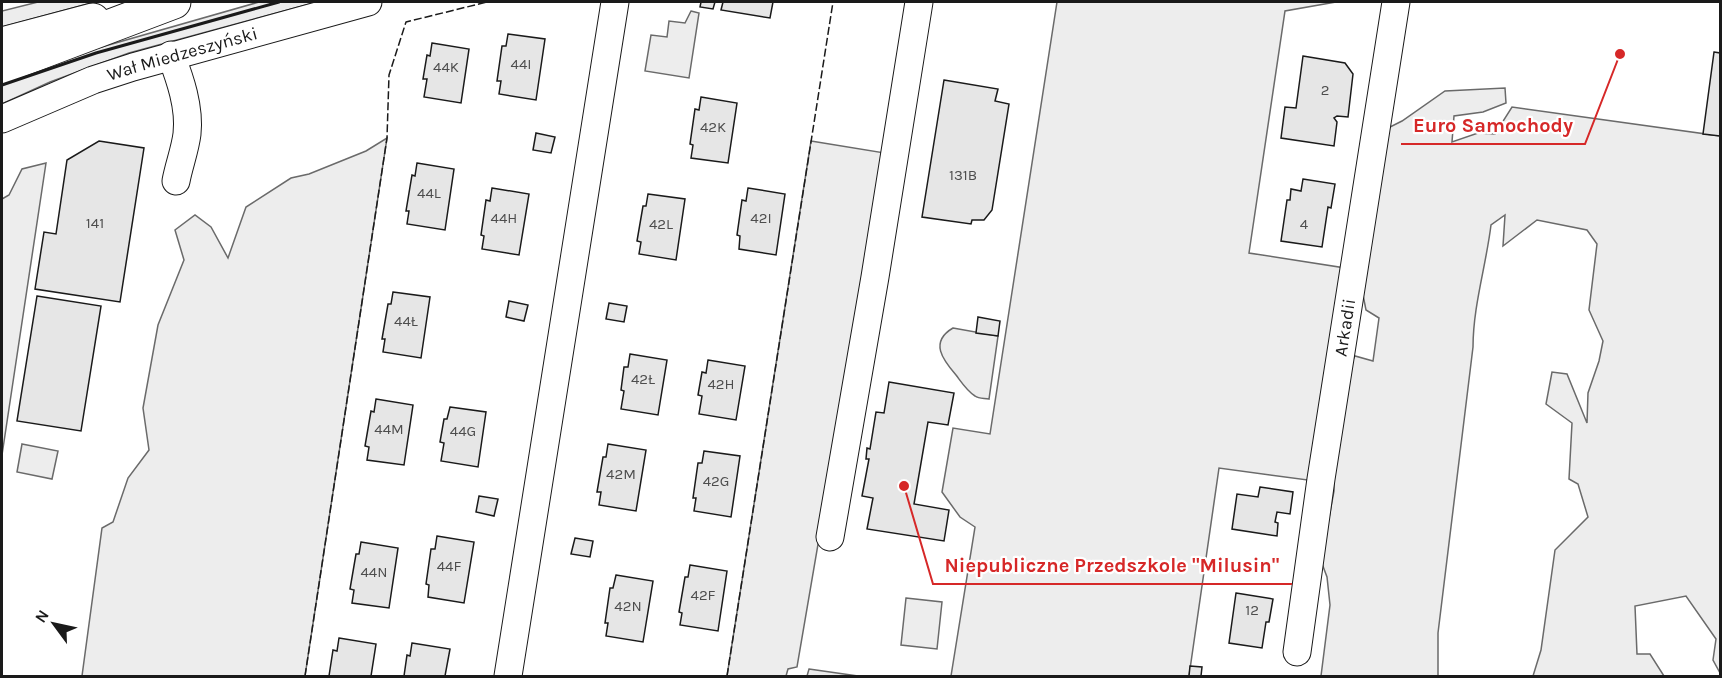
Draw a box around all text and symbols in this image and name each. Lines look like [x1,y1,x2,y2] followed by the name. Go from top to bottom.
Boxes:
[104,22,260,86] street label: Wał Miedzeszyński
[511,55,531,73] house number: 44I
[433,58,459,76] house number: 44K
[1321,81,1329,99] house number: 2
[1401,106,1585,144] callout: Euro Samochody
[1413,114,1573,137] text: Euro Samochody
[700,118,726,136] house number: 42K
[949,166,977,184] house number: 131B
[417,184,441,202] house number: 44L
[491,209,517,227] house number: 44H
[750,209,772,227] house number: 42I
[86,214,104,232] house number: 141
[649,215,673,233] house number: 42L
[1300,215,1309,233] house number: 4
[1329,297,1360,358] street label: Arkadii
[394,312,418,330] house number: 44Ł
[631,370,655,388] house number: 42Ł
[707,375,735,393] house number: 42H
[374,420,404,438] house number: 44M
[450,422,476,440] house number: 44G
[606,465,636,483] house number: 42M
[703,472,729,490] house number: 42G
[933,546,1292,584] callout: Niepubliczne Przedszkole "Milusin"
[945,554,1280,577] text: Niepubliczne Przedszkole "Milusin"
[437,557,461,575] house number: 44F
[360,563,388,581] house number: 44N
[691,586,716,604] house number: 42F
[24,594,84,654] north arrow
[614,597,642,615] house number: 42N
[1245,601,1259,619] house number: 12
[31,606,53,626] text: N

